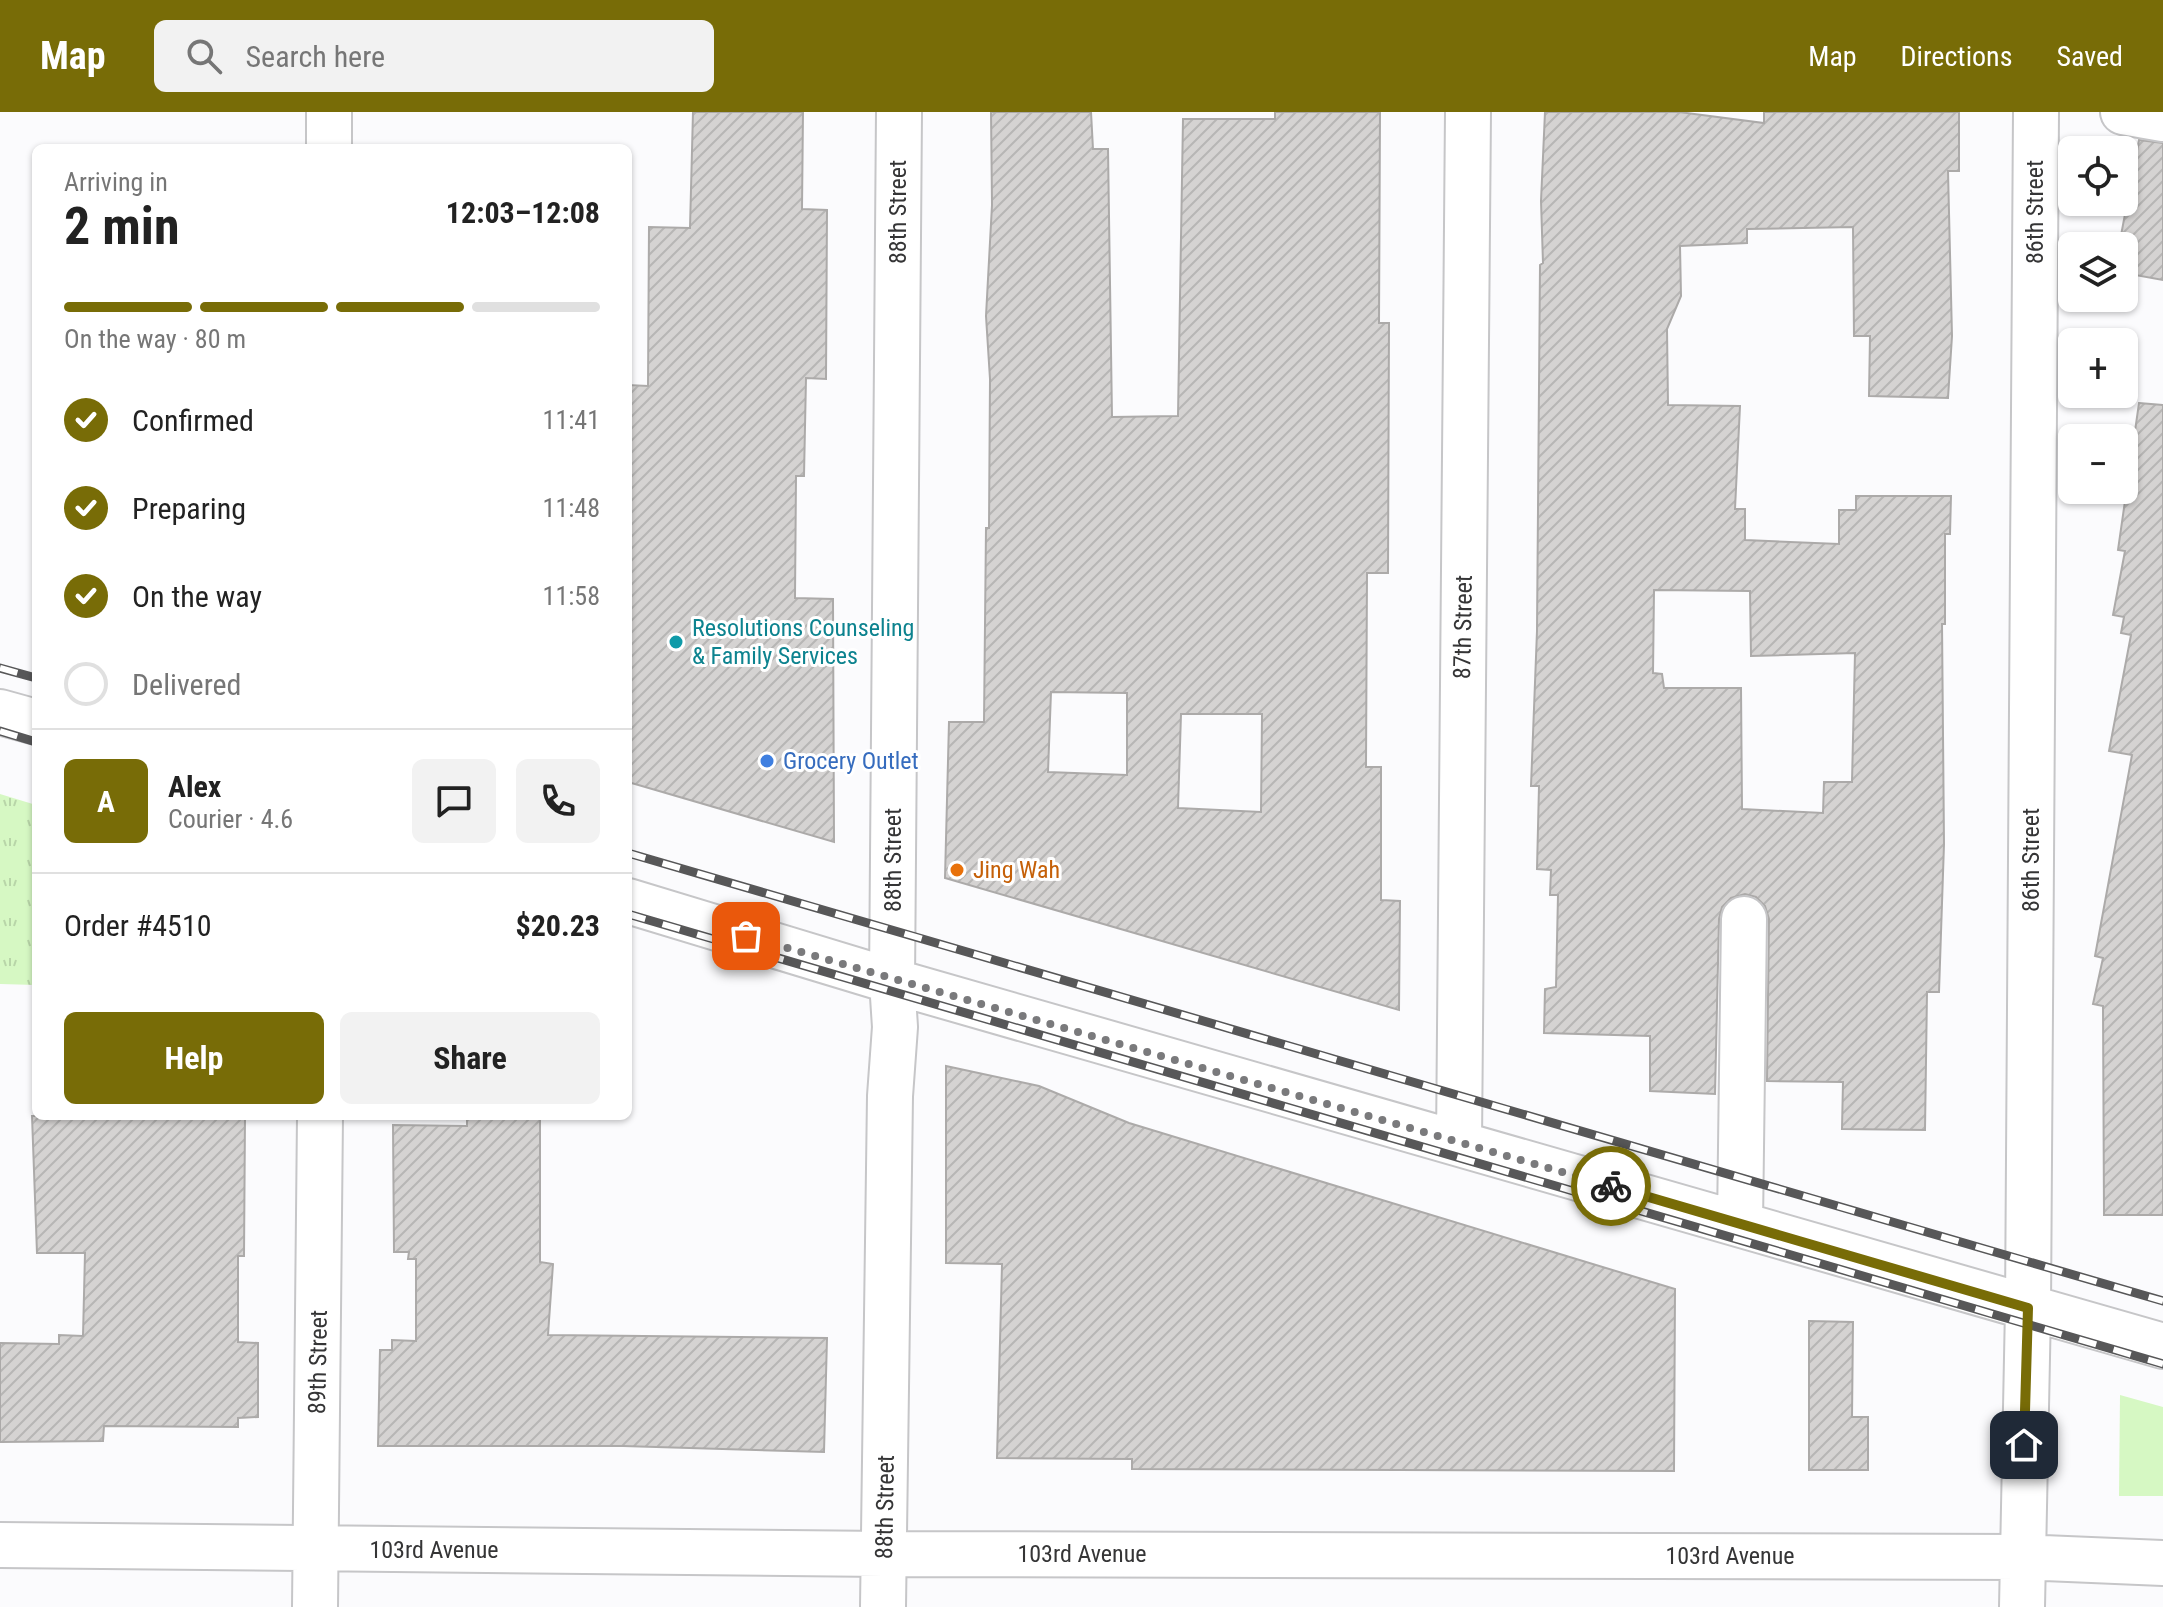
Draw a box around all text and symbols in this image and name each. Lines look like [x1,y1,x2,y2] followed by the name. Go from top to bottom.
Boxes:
[154,20,714,92] search box
[40,34,106,78] text: Map
[182,34,226,78] icon: search
[246,39,385,74] text: Search here
[1808,40,1857,73] text: Map
[1901,40,2012,73] text: Directions
[2056,40,2123,73] text: Saved
[2058,136,2138,504] map controls
[2058,136,2138,216] button: locate
[884,160,912,264] street label: 88th Street
[2021,160,2049,264] street label: 86th Street
[64,167,168,197] text: Arriving in
[446,195,600,230] text: 12:03–12:08
[64,196,180,257] text: 2 min
[2058,232,2138,312] button: layers
[64,324,246,354] text: On the way · 80 m
[2058,328,2138,408] button: +
[64,398,108,442] icon: check
[132,403,254,438] text: Confirmed
[543,405,600,435] text: 11:41
[2058,424,2138,504] button: −
[64,486,108,530] icon: check
[132,491,246,526] text: Preparing
[543,493,600,523] text: 11:48
[64,574,108,618] icon: check
[1448,575,1478,679] street label: 87th Street
[132,579,262,614] text: On the way
[543,581,600,611] text: 11:58
[692,614,914,670] place label: Resolutions Counseling & Family Services
[667,633,685,651] marker: Resolutions Counseling & Family Services
[132,667,241,702] text: Delivered
[783,747,919,775] place label: Grocery Outlet
[758,752,776,770] marker: Grocery Outlet
[412,759,496,843] button: chat
[516,759,600,843] button: phone
[168,769,221,804] text: Alex
[97,784,115,819] text: A
[168,804,293,834] text: Courier · 4.6
[879,808,907,912] street label: 88th Street
[2017,808,2045,912] street label: 86th Street
[973,856,1060,884] place label: Jing Wah
[948,861,966,879] marker: Jing Wah
[712,902,780,970] pin
[64,908,212,943] text: Order #4510
[515,908,600,943] text: $20.23
[724,914,768,958] icon: bag
[64,1012,324,1104] button: Help
[340,1012,600,1104] button: Share
[1571,1146,1651,1226] courier
[1589,1164,1633,1208] icon: bike
[303,1310,333,1414] street label: 89th Street
[1990,1411,2058,1479] pin
[2002,1423,2046,1467] icon: home
[870,1455,900,1559] street label: 88th Street
[369,1536,499,1564] street label: 103rd Avenue
[1017,1540,1147,1568] street label: 103rd Avenue
[1665,1542,1795,1570] street label: 103rd Avenue

